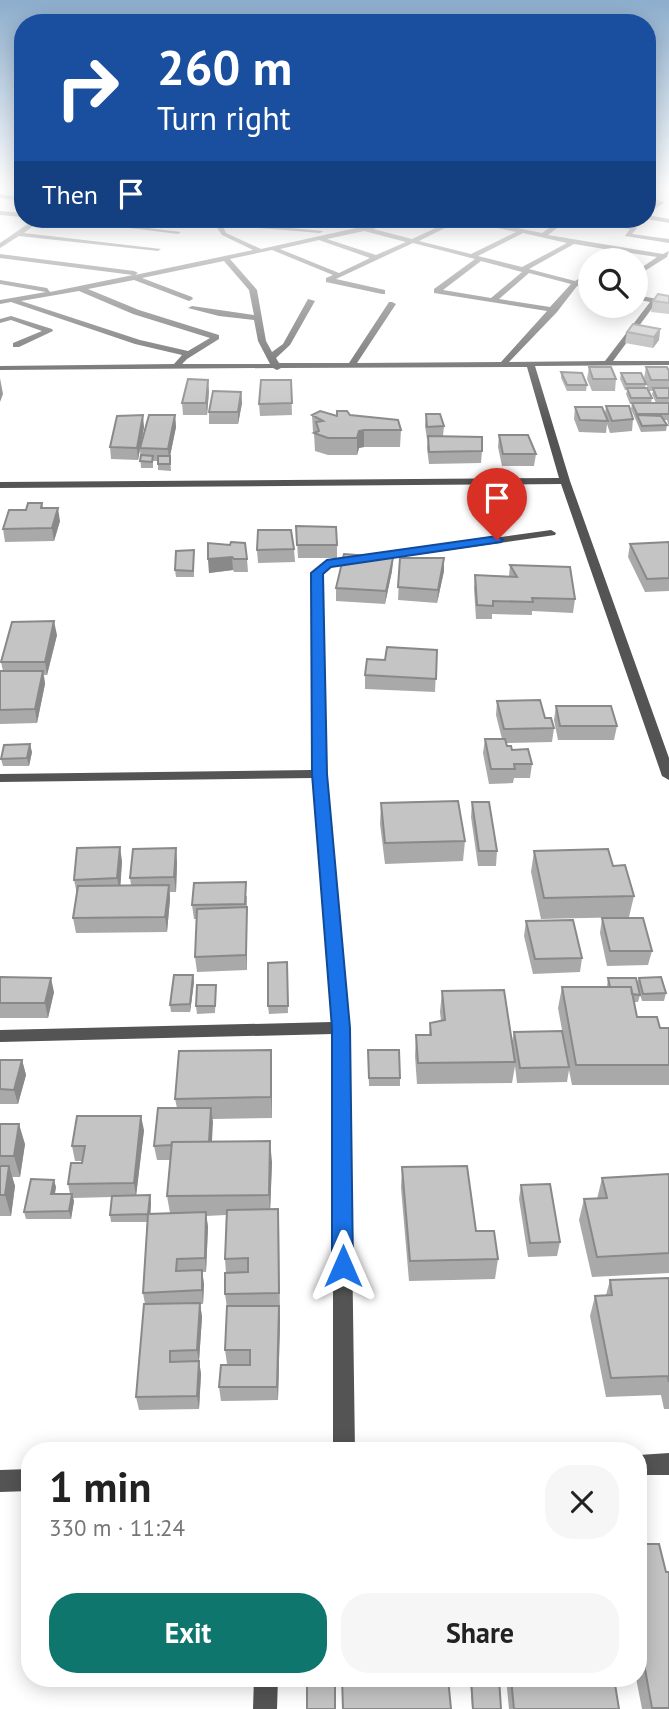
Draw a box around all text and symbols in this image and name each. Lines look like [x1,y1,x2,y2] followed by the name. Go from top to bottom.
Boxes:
[157,35,292,99] text: 260 m
[42,42,133,133] icon: right
[157,97,291,139] text: Turn right
[112,175,150,213] icon: arrive
[42,178,98,211] text: Then
[578,248,648,318] map controls
[578,248,648,318] button: search
[467,468,527,540] pin
[478,479,516,517] icon: arrive
[306,1229,380,1303] position arrow
[49,1459,151,1514] text: 1 min
[545,1465,619,1539] button: close
[49,1513,185,1542] text: 330 m · 11:24
[49,1593,327,1673] button: Exit
[341,1593,619,1673] button: Share

